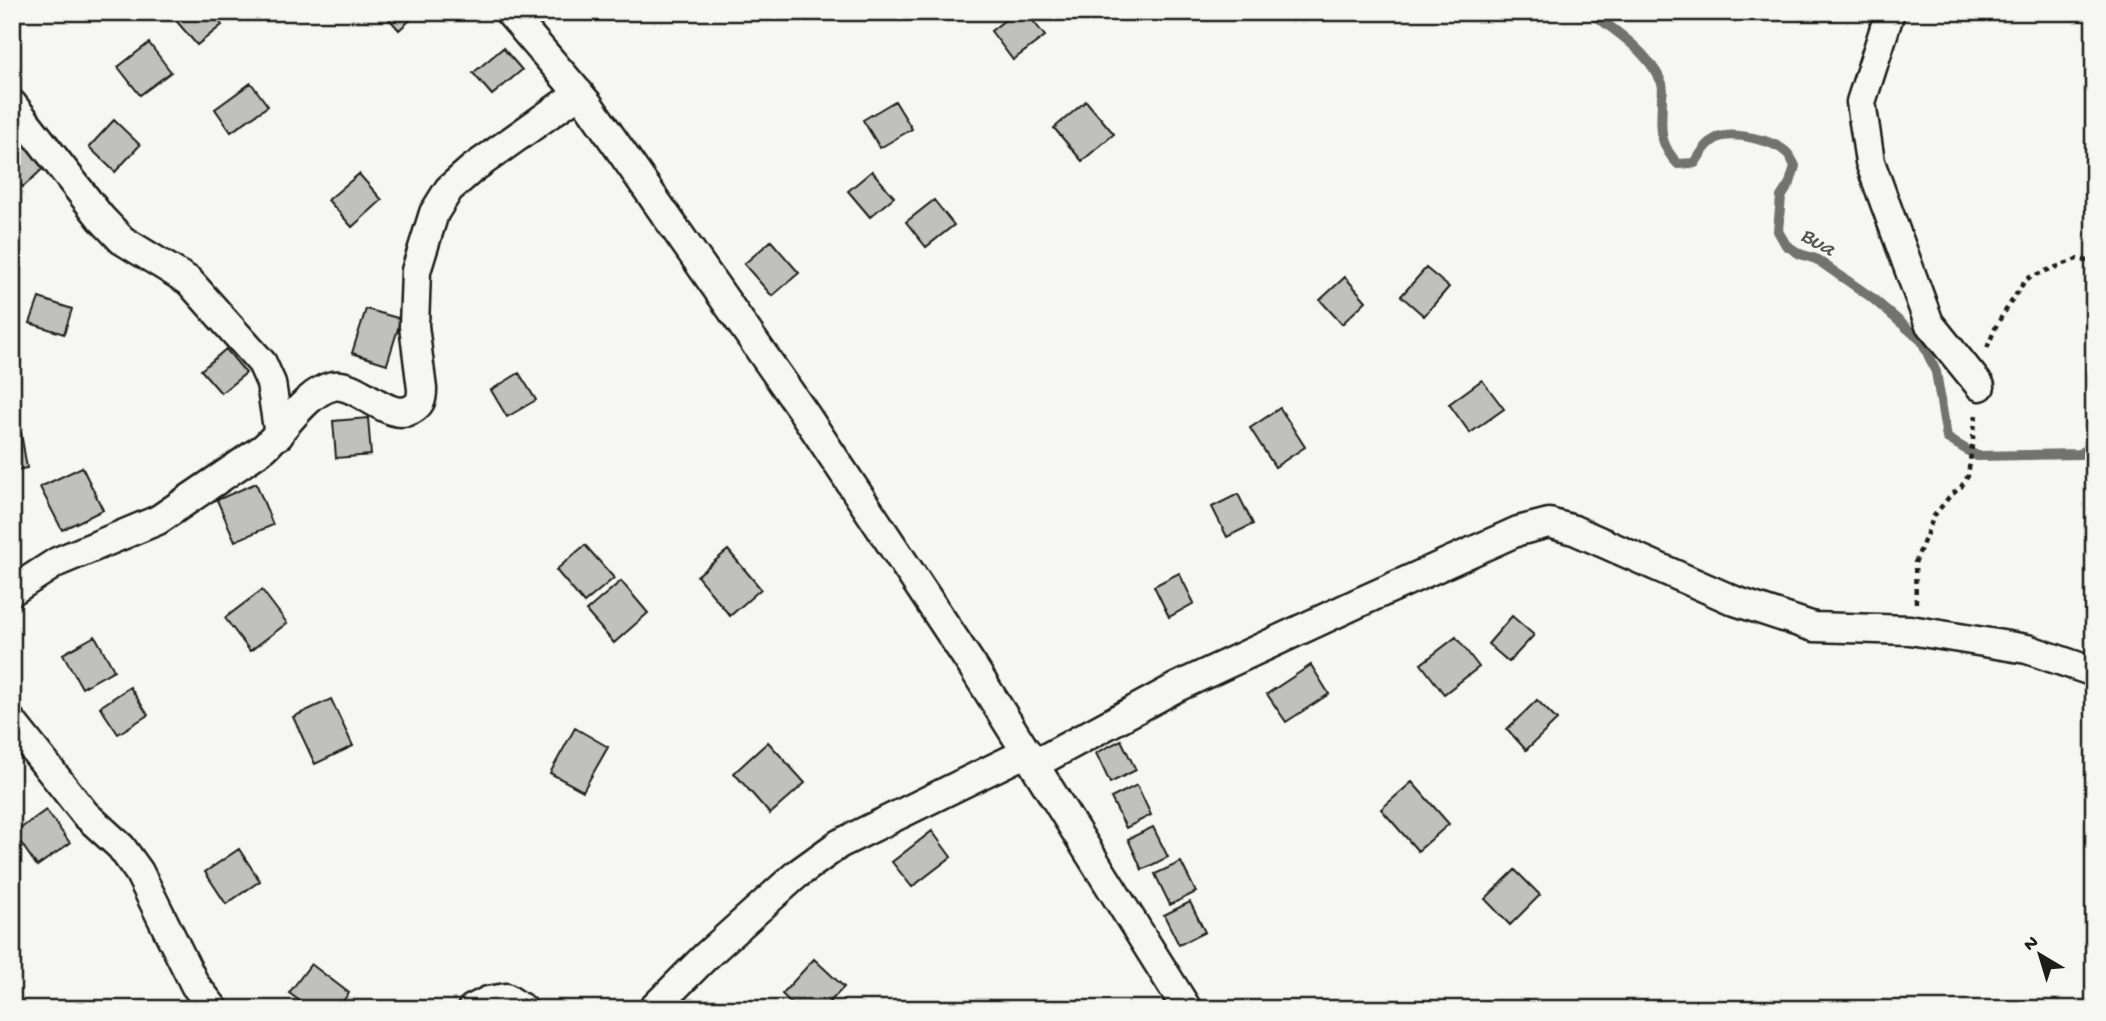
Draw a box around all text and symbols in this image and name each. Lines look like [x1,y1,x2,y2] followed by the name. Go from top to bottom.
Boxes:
[1795,222,1840,264] water label: Bua
[2004,920,2074,990] north arrow
[2020,931,2044,957] text: N

